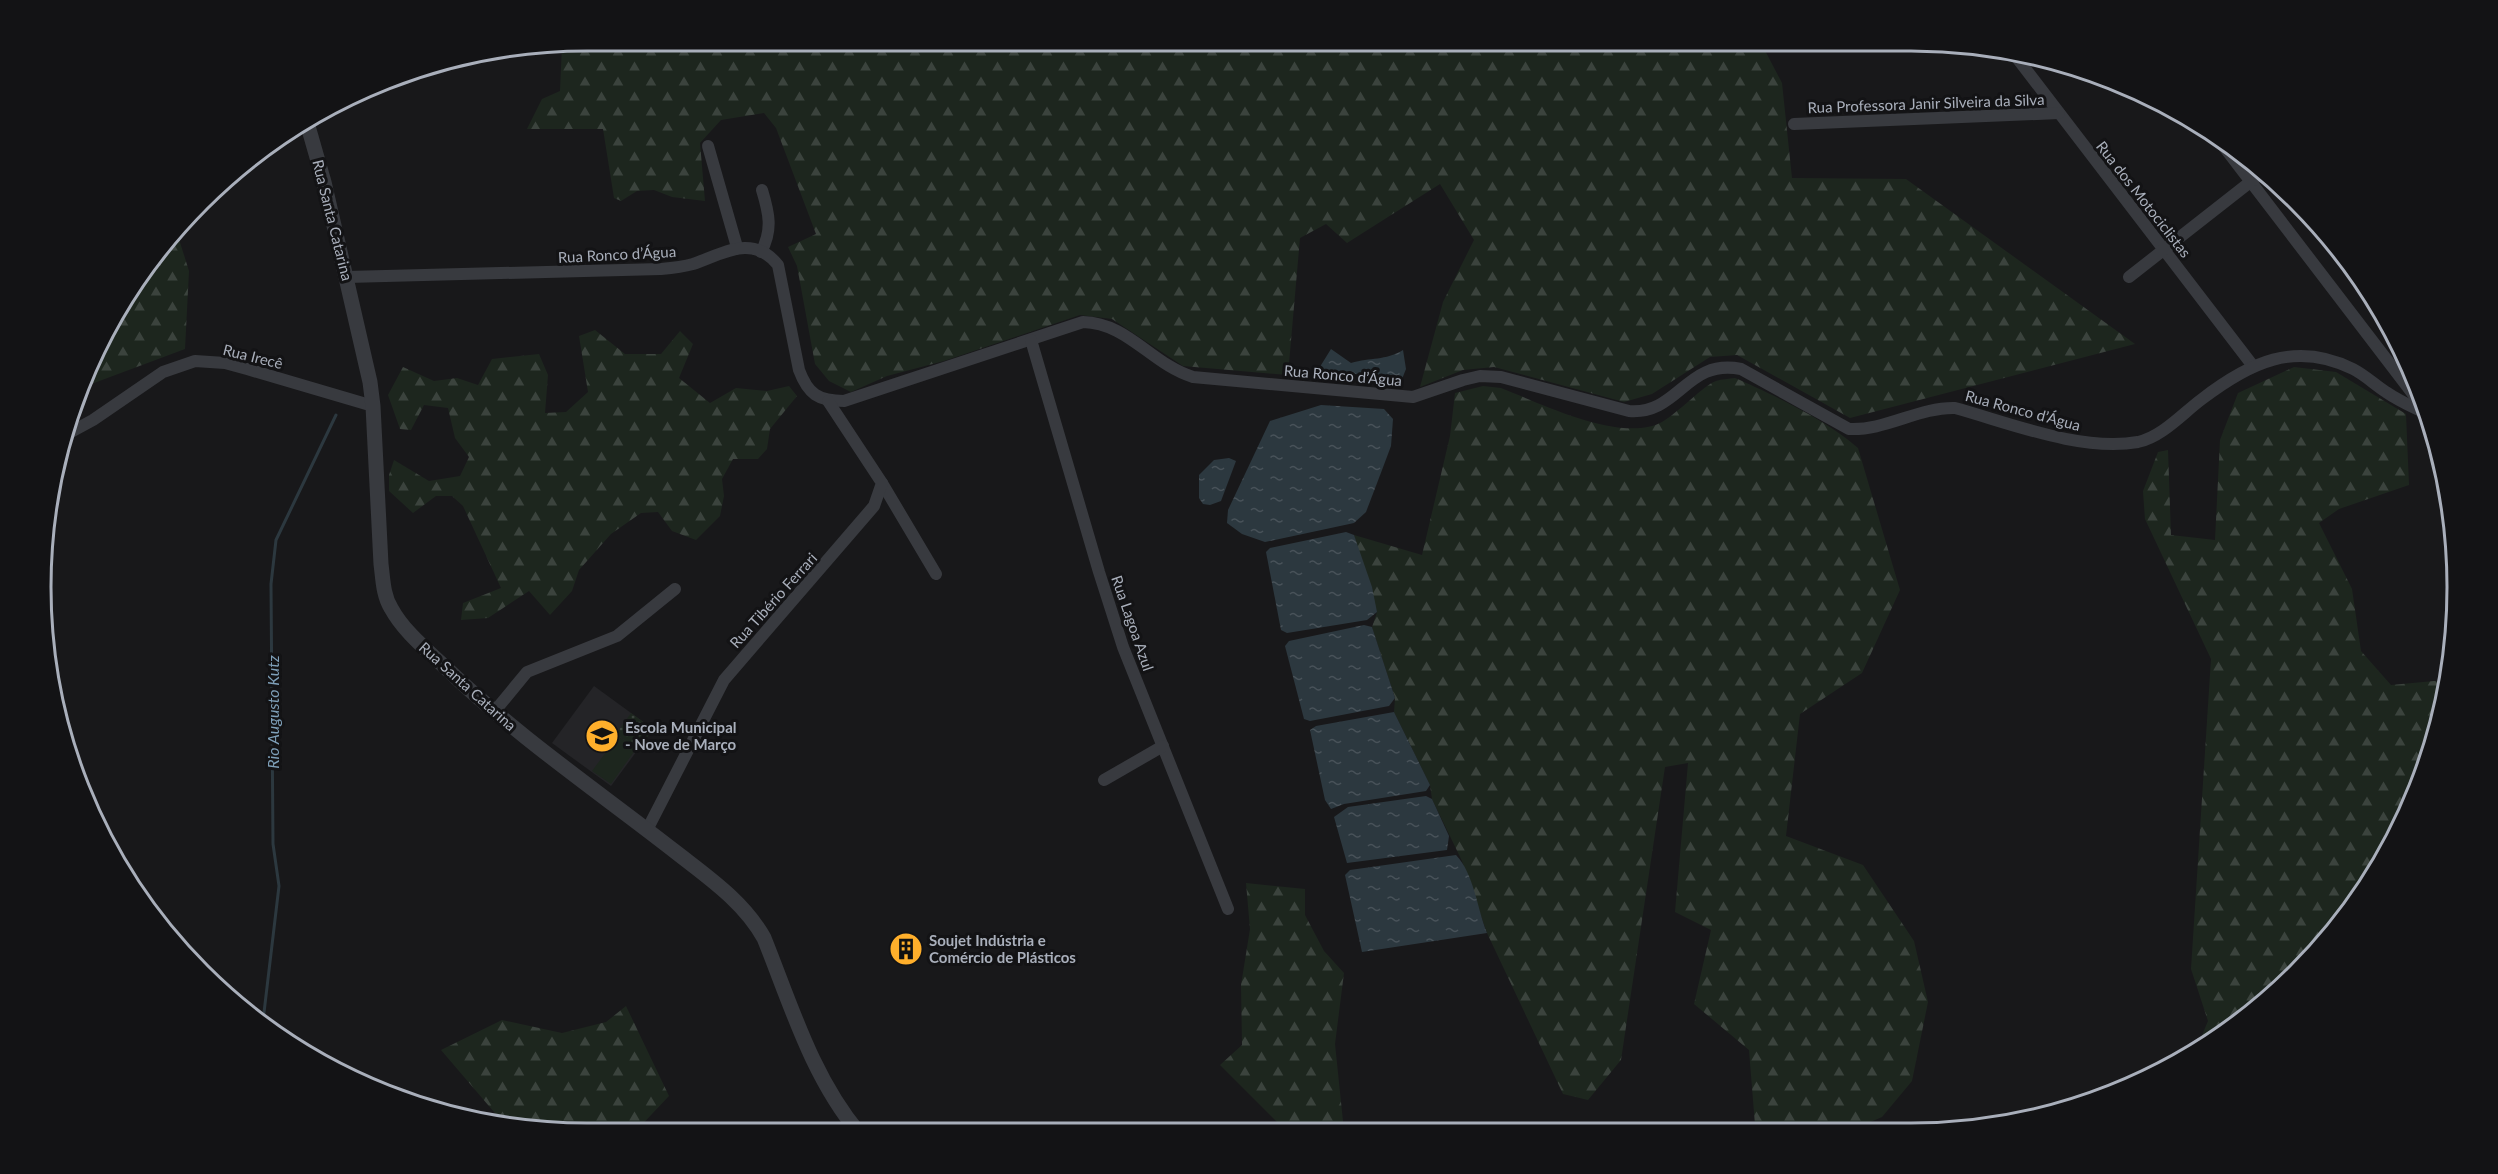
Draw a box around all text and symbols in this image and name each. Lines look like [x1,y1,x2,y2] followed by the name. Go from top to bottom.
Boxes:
[1807,90,2045,116] street label: Rua Professora Janir Silveira da Silva
[2093,137,2195,261] street label: Rua dos Motociclistas
[309,158,357,282] street label: Rua Santa Catarina
[557,242,677,266] street label: Rua Ronco d’Água
[221,340,285,372] street label: Rua Irecê
[1283,361,1403,389] street label: Rua Ronco d’Água
[1964,386,2082,434] street label: Rua Ronco d’Água
[726,549,820,651] street label: Rua Tibério Ferrari
[1108,573,1158,673] street label: Rua Lagoa Azul
[416,638,520,734] street label: Rua Santa Catarina
[263,655,282,769] water label: Rio Augusto Kutz
[584,718,620,754] school or university icon: Escola Municipal - Nove de Março
[625,718,737,753] place label: Escola Municipal - Nove de Março
[888,931,924,967] building icon: Soujet Indústria e Comércio de Plásticos
[929,931,1076,966] place label: Soujet Indústria e Comércio de Plásticos

